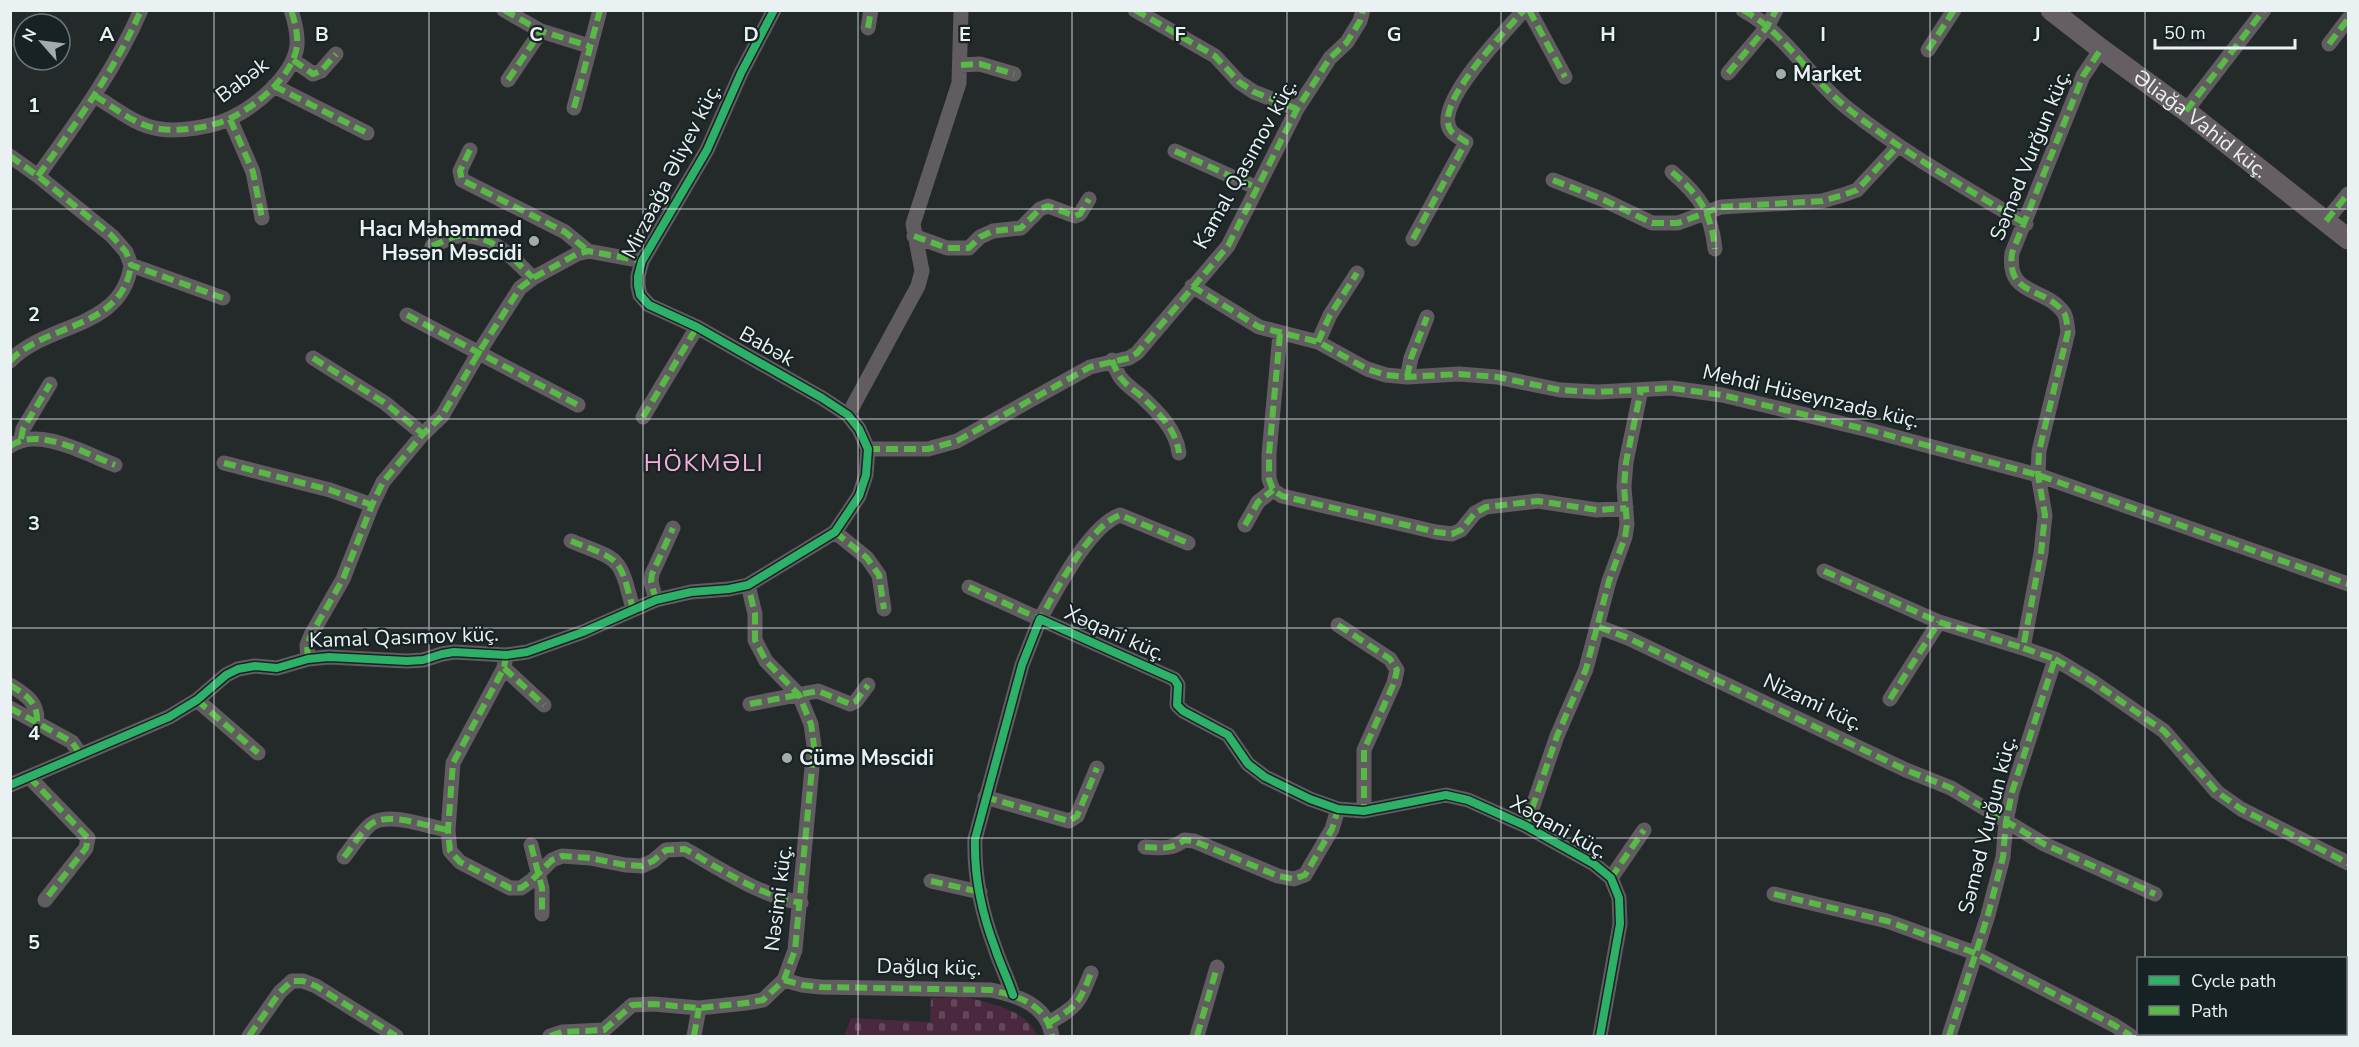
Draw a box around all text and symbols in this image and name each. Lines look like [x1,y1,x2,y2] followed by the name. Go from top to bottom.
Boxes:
[12,12,72,72] north arrow
[2155,12,2294,50] scale bar
[100,21,115,48] text: A
[315,21,329,48] text: B
[529,21,543,48] text: C
[743,21,759,48] text: D
[959,21,971,48] text: E
[1174,21,1186,48] text: F
[1387,21,1401,48] text: G
[1600,21,1616,48] text: H
[1820,21,1826,48] text: I
[2032,21,2041,48] text: J
[2164,21,2206,45] text: 50 m
[17,25,42,46] text: N
[210,51,274,109] street label: Babək
[1793,60,1862,88] place label: Market
[2128,63,2274,185] street label: Əliağa Vahid küç.
[1983,65,2077,245] street label: Səməd Vurğun küç.
[1774,67,1788,81] marker: Market
[1187,74,1303,254] street label: Kamal Qasımov küç.
[615,79,727,263] street label: Mirzəağa Əliyev küç.
[28,92,40,119] text: 1
[359,215,522,267] place label: Hacı Məhəmməd Həsən Məscidi
[527,234,541,248] marker: Hacı Məhəmməd Həsən Məscidi
[28,301,40,328] text: 2
[734,319,800,373] street label: Babək
[1700,357,1922,435] street label: Mehdi Hüseynzadə küç.
[644,447,764,479] district label: HÖKMƏLI
[28,510,40,537] text: 3
[1060,598,1170,668] street label: Xəqani küç.
[309,620,499,654] street label: Kamal Qasımov küç.
[1759,667,1867,737] street label: Nizami küç.
[28,720,40,747] text: 4
[1951,733,2023,917] street label: Səməd Vurğun küç.
[799,744,934,772] place label: Cümə Məscidi
[780,751,794,765] marker: Cümə Məscidi
[1505,789,1613,865] street label: Xəqani küç.
[758,843,798,953] street label: Nəsimi küç.
[28,929,40,956] text: 5
[876,952,982,982] street label: Dağlıq küç.
[2137,957,2347,1035] legend
[2191,969,2276,993] text: Cycle path
[2191,999,2228,1023] text: Path

